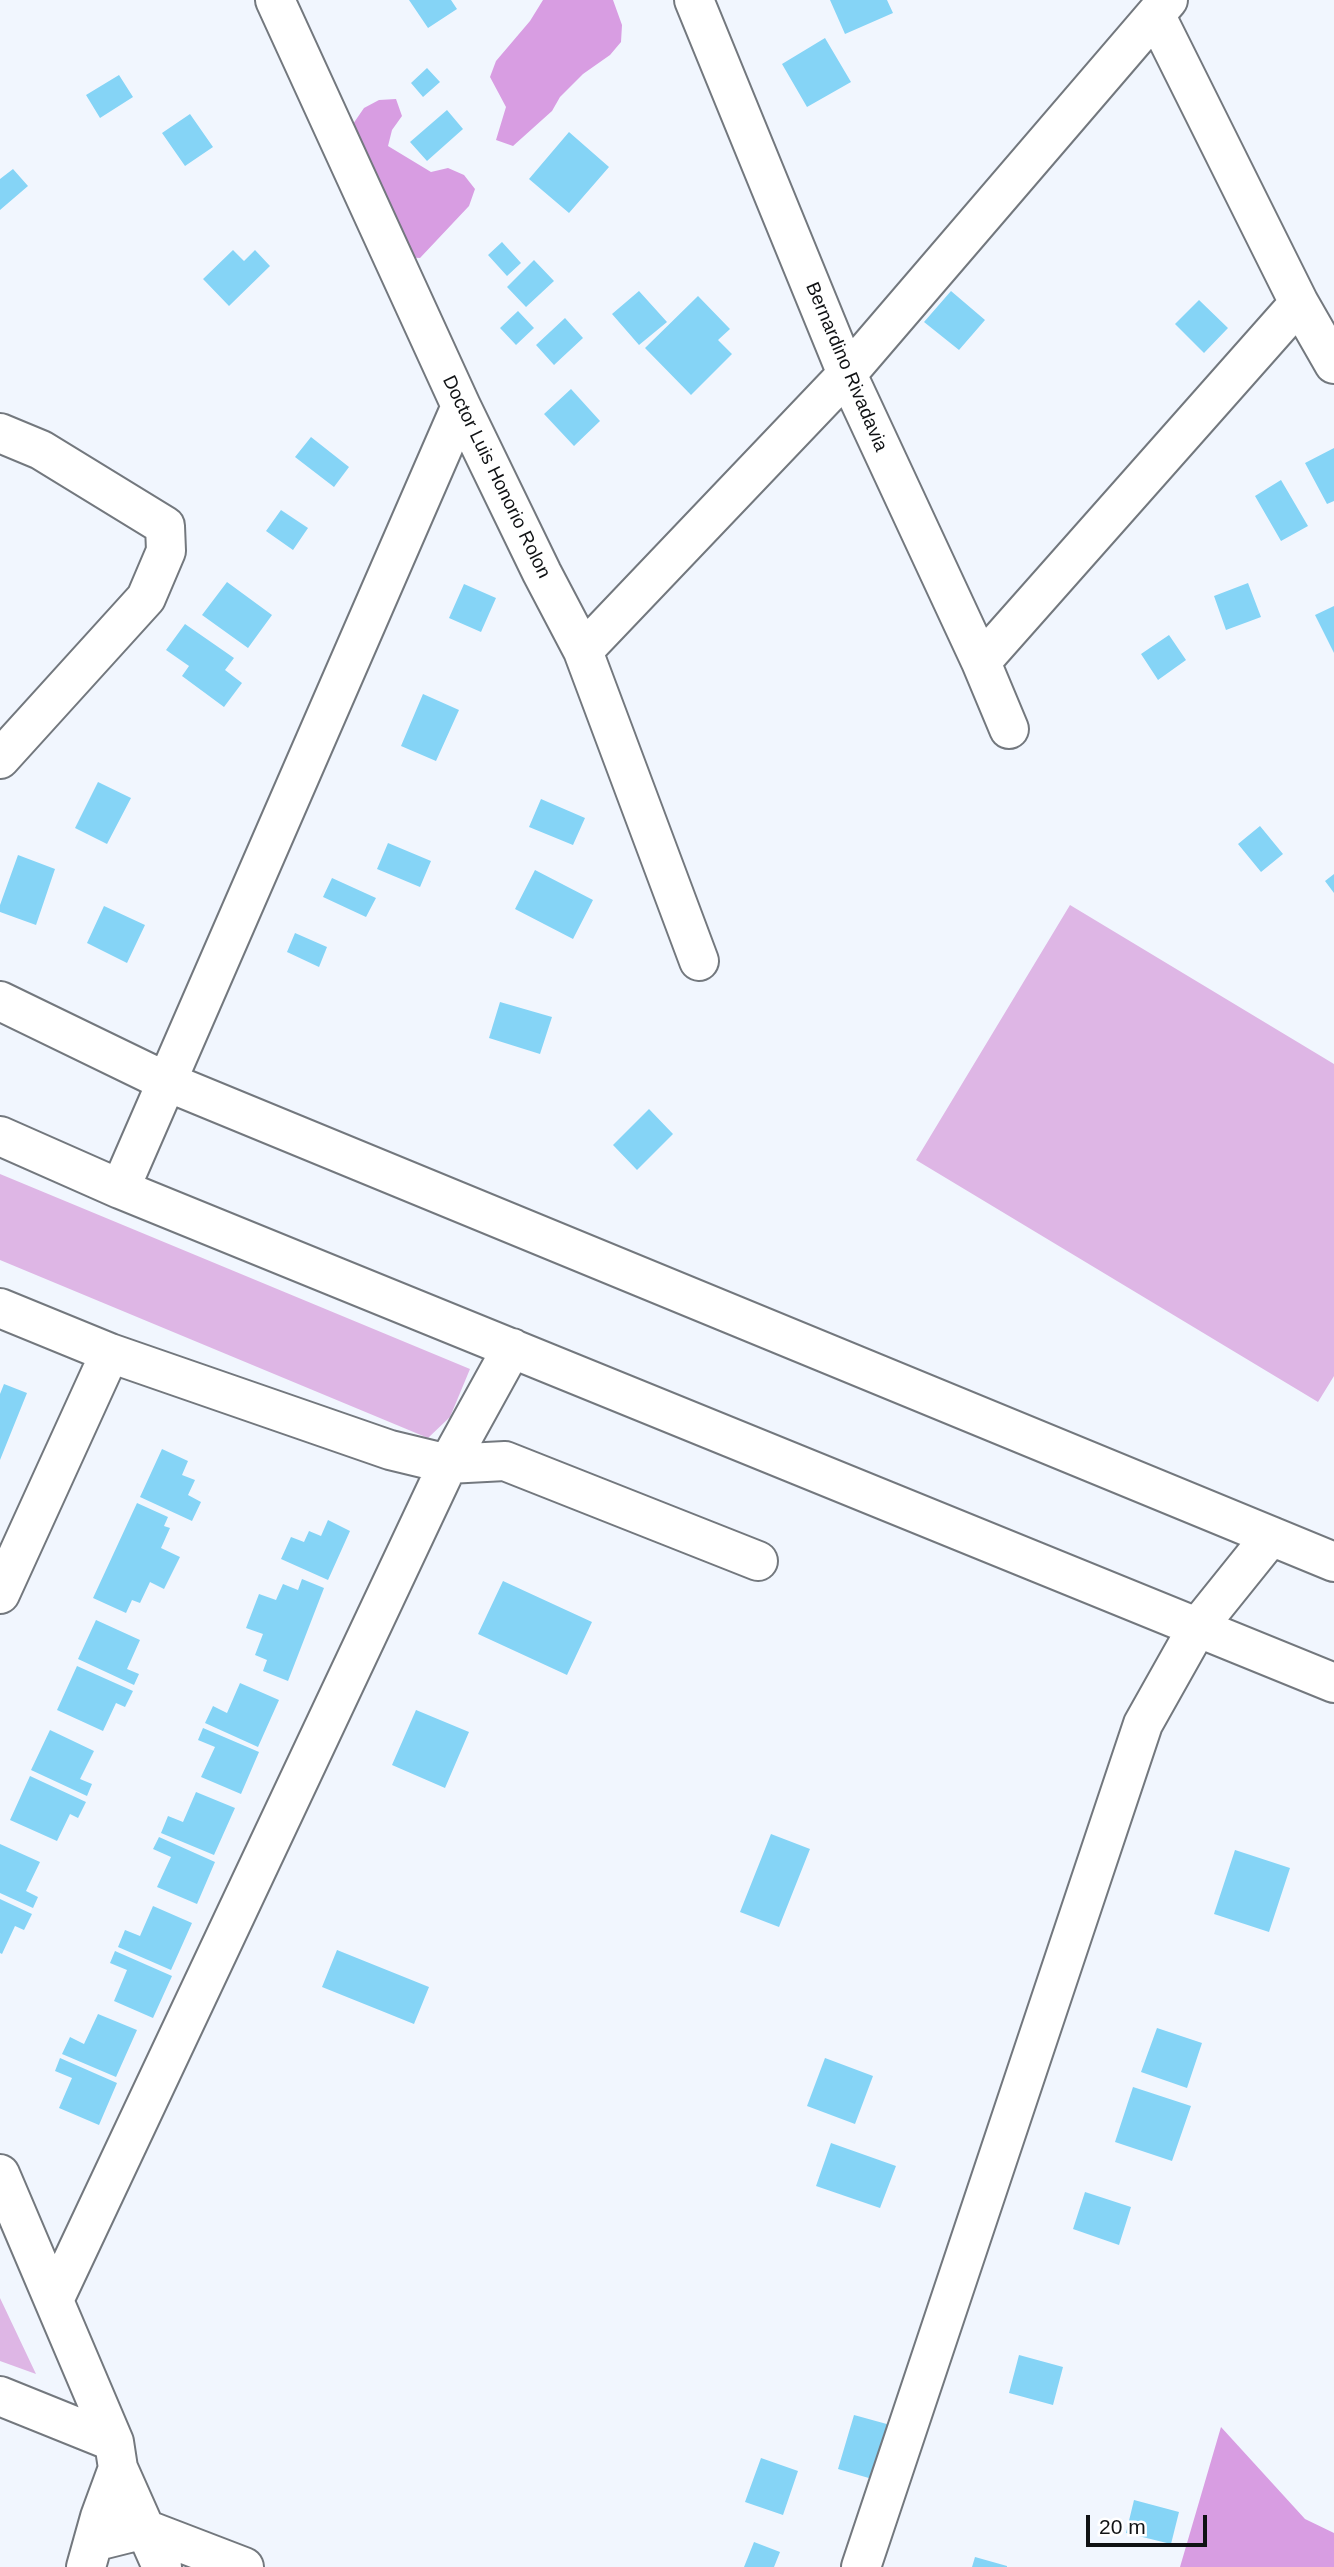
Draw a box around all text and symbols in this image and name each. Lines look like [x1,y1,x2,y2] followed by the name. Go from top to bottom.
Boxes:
[800,279,892,455] street label: Bernardino Rivadavia
[437,372,555,582] street label: Doctor Luis Honorio Rolon
[1089,2500,1210,2544] scale bar
[1099,2515,1146,2538] text: 20 m

